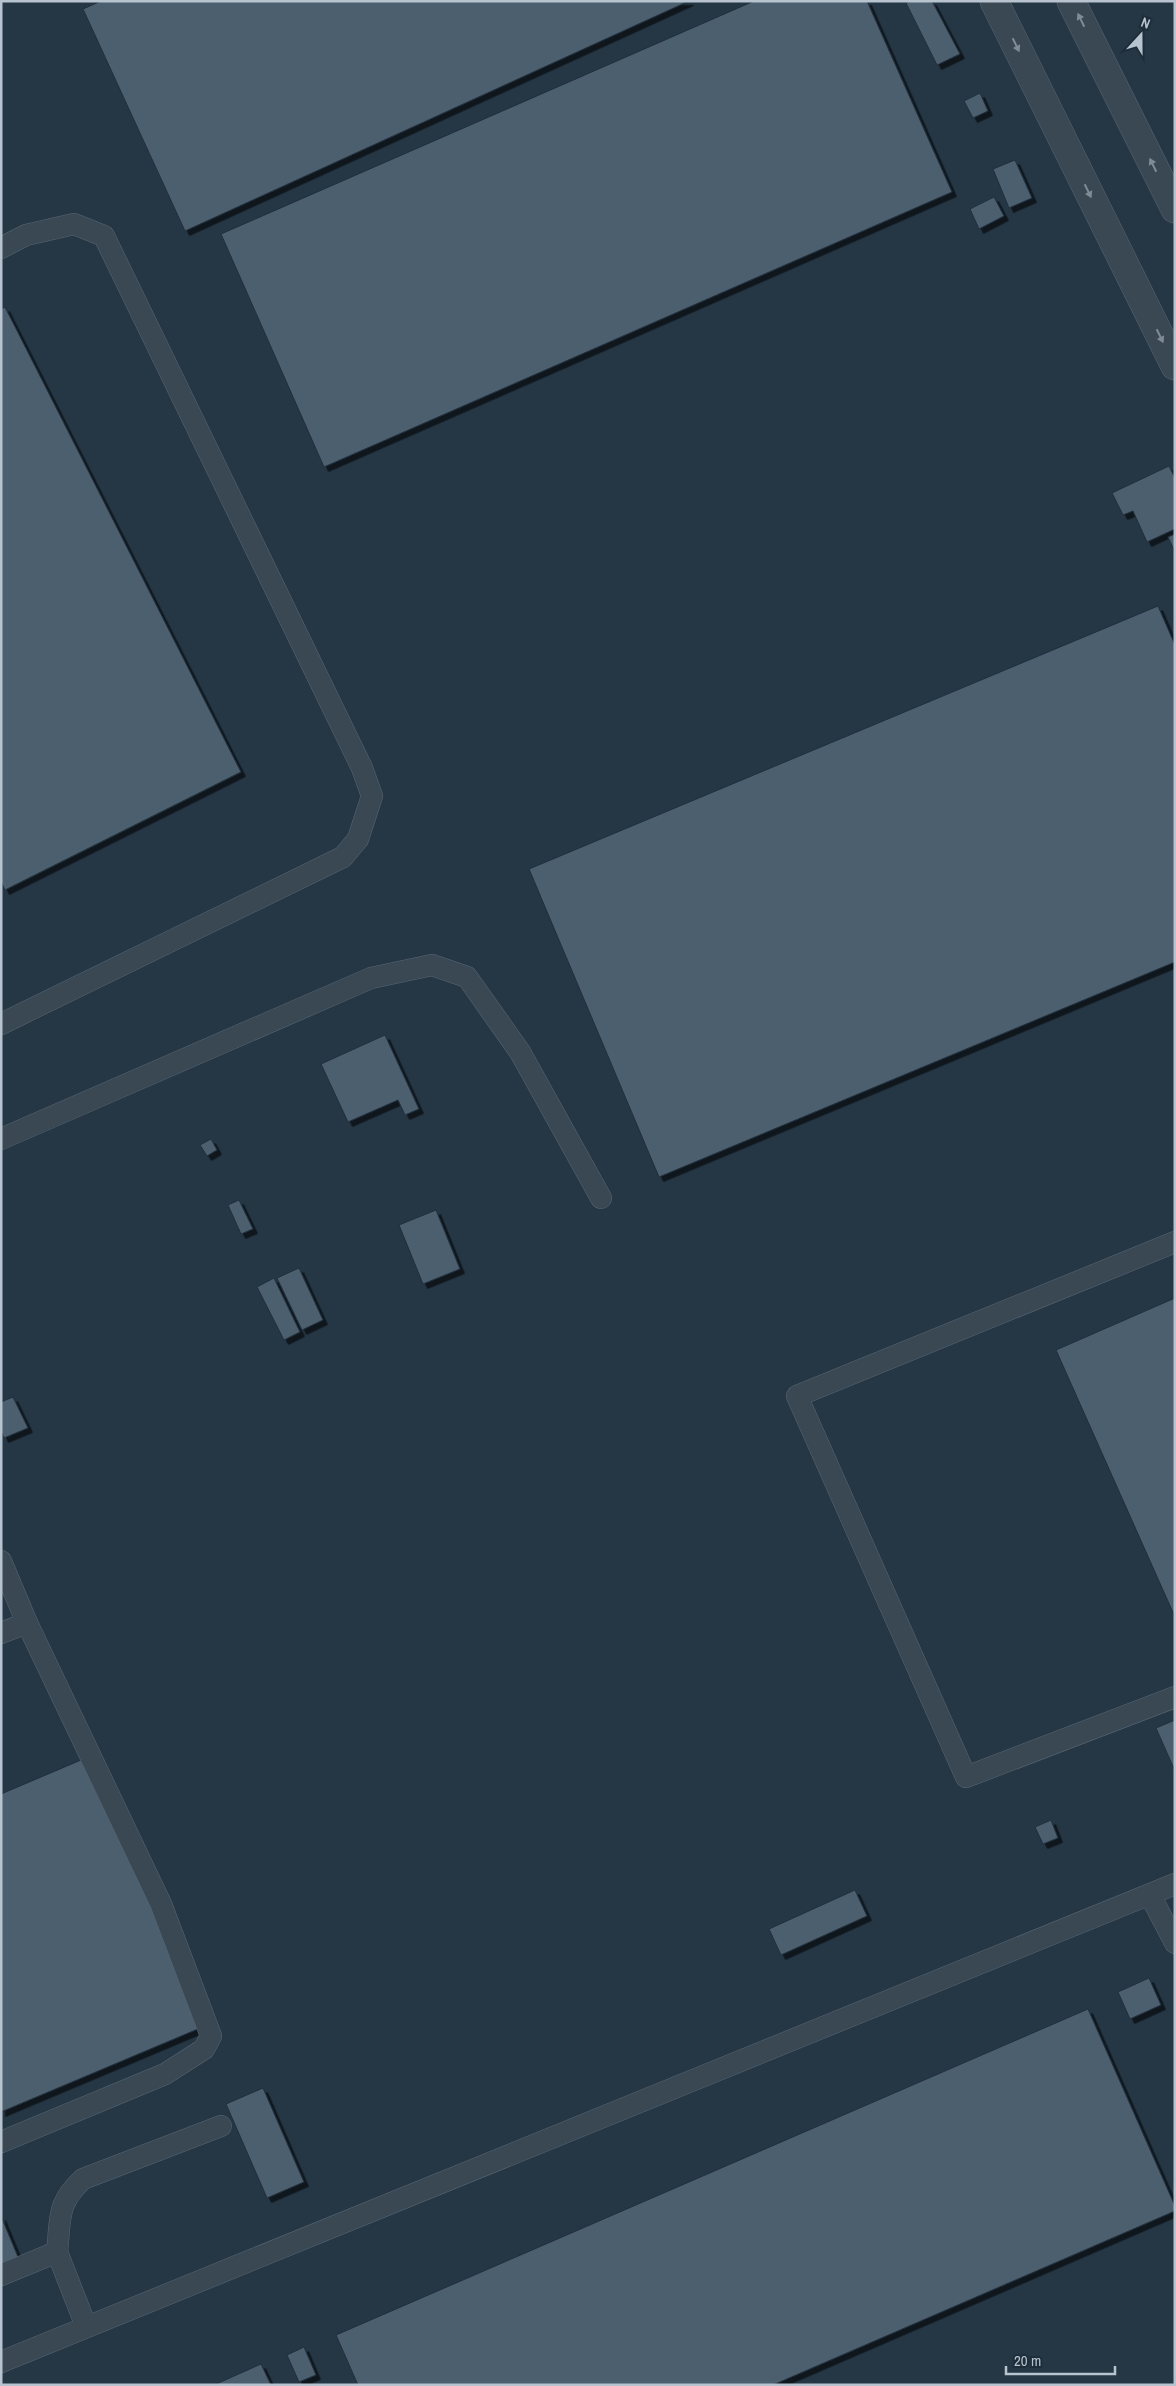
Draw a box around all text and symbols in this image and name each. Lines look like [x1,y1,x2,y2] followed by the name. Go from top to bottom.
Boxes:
[1116,10,1166,60] north arrow
[1077,13,1085,27] one-way arrow
[1139,13,1153,33] text: N
[1012,38,1020,52] one-way arrow
[1149,158,1157,173] one-way arrow
[1084,183,1092,198] one-way arrow
[1156,329,1164,343] one-way arrow
[1006,2344,1115,2376] scale bar
[1014,2350,1041,2371] text: 20 m

